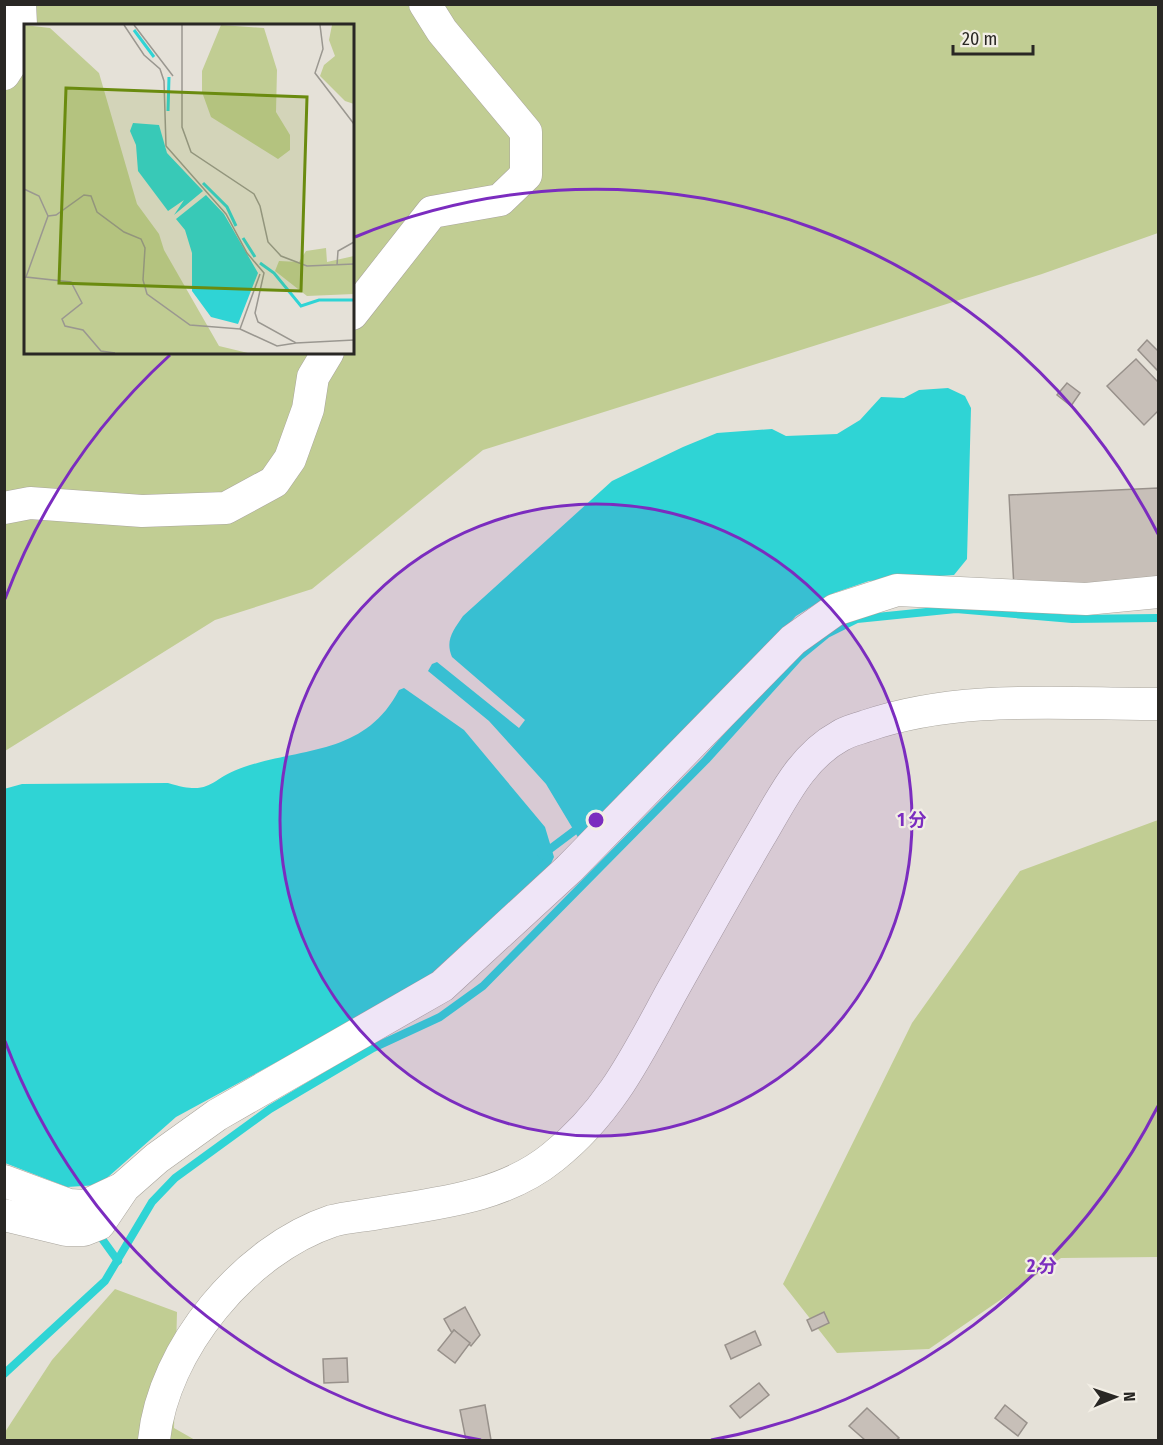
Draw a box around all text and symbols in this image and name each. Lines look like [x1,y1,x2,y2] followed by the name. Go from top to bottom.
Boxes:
[953,18,1032,56] scale bar
[24,24,354,354] inset map
[962,28,997,50] text: 20 m
[897,809,927,831] text: 1 分
[586,810,606,830] centre of rings
[1026,1255,1057,1277] text: 2 分
[1085,1367,1145,1427] north arrow
[1120,1391,1139,1402] text: N

